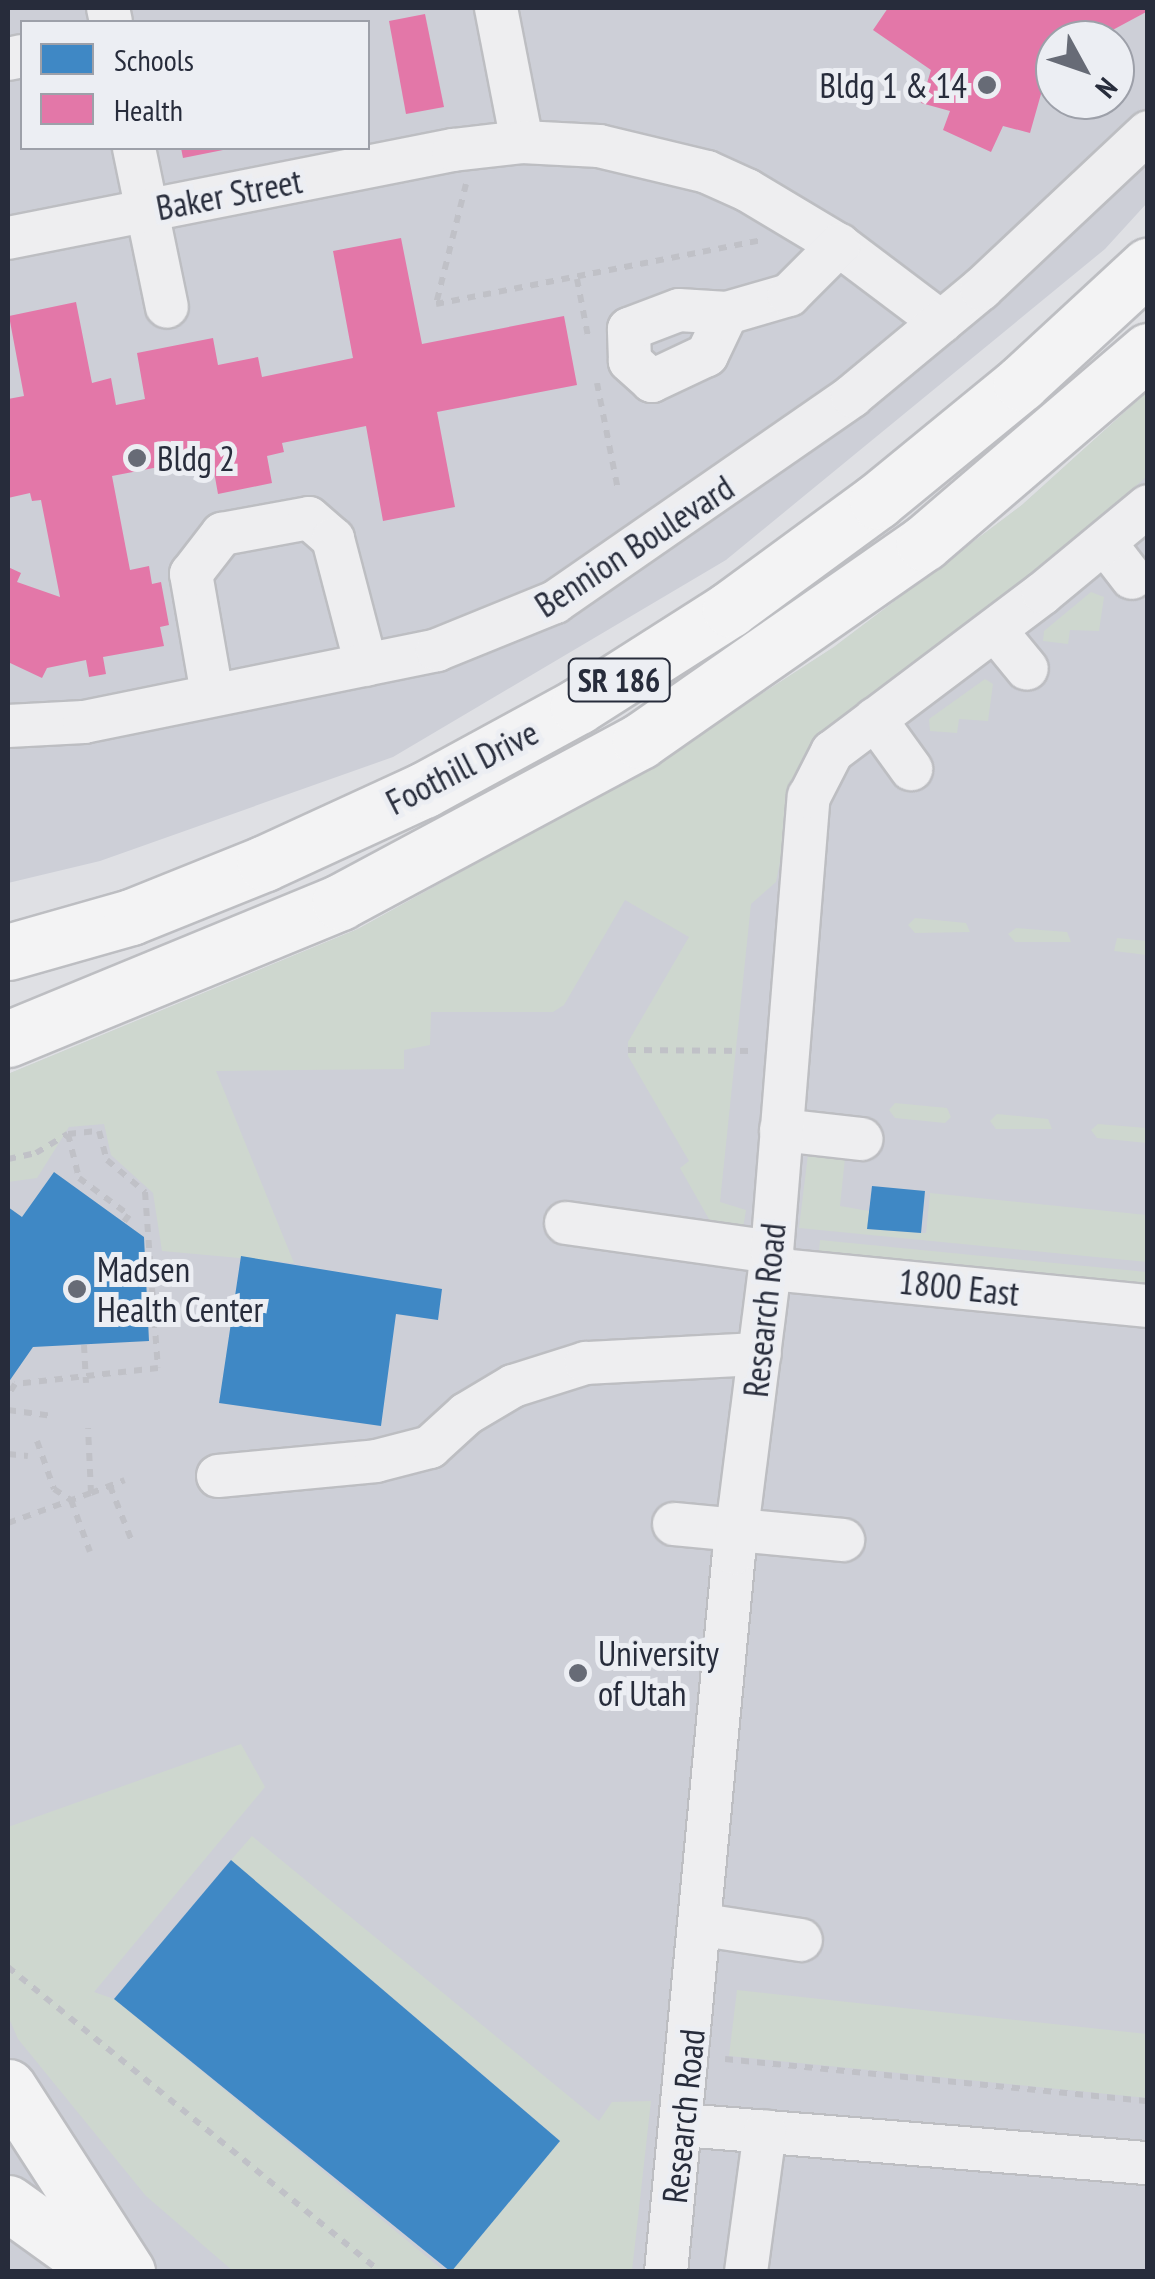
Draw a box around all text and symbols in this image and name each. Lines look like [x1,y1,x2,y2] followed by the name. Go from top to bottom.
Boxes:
[20,20,370,150] legend
[1035,20,1135,120] north arrow
[114,40,194,79] text: Schools
[820,64,967,106] place label: Bldg 1 & 14
[1088,71,1126,106] text: N
[976,74,998,96] marker: Bldg 1 & 14
[114,90,183,129] text: Health
[153,159,305,229] street label: Baker Street
[157,437,235,479] place label: Bldg 2
[126,447,148,469] marker: Bldg 2
[527,466,741,626] street label: Bennion Boulevard
[566,653,672,707] road number: SR 186
[379,711,545,823] street label: Foothill Drive
[734,1221,794,1399] street label: Research Road
[97,1248,263,1330] place label: Madsen Health Center
[897,1260,1021,1314] street label: 1800 East
[66,1278,88,1300] marker: Madsen Health Center
[598,1632,719,1714] place label: University of Utah
[567,1662,589,1684] marker: University of Utah
[653,2027,713,2205] street label: Research Road

